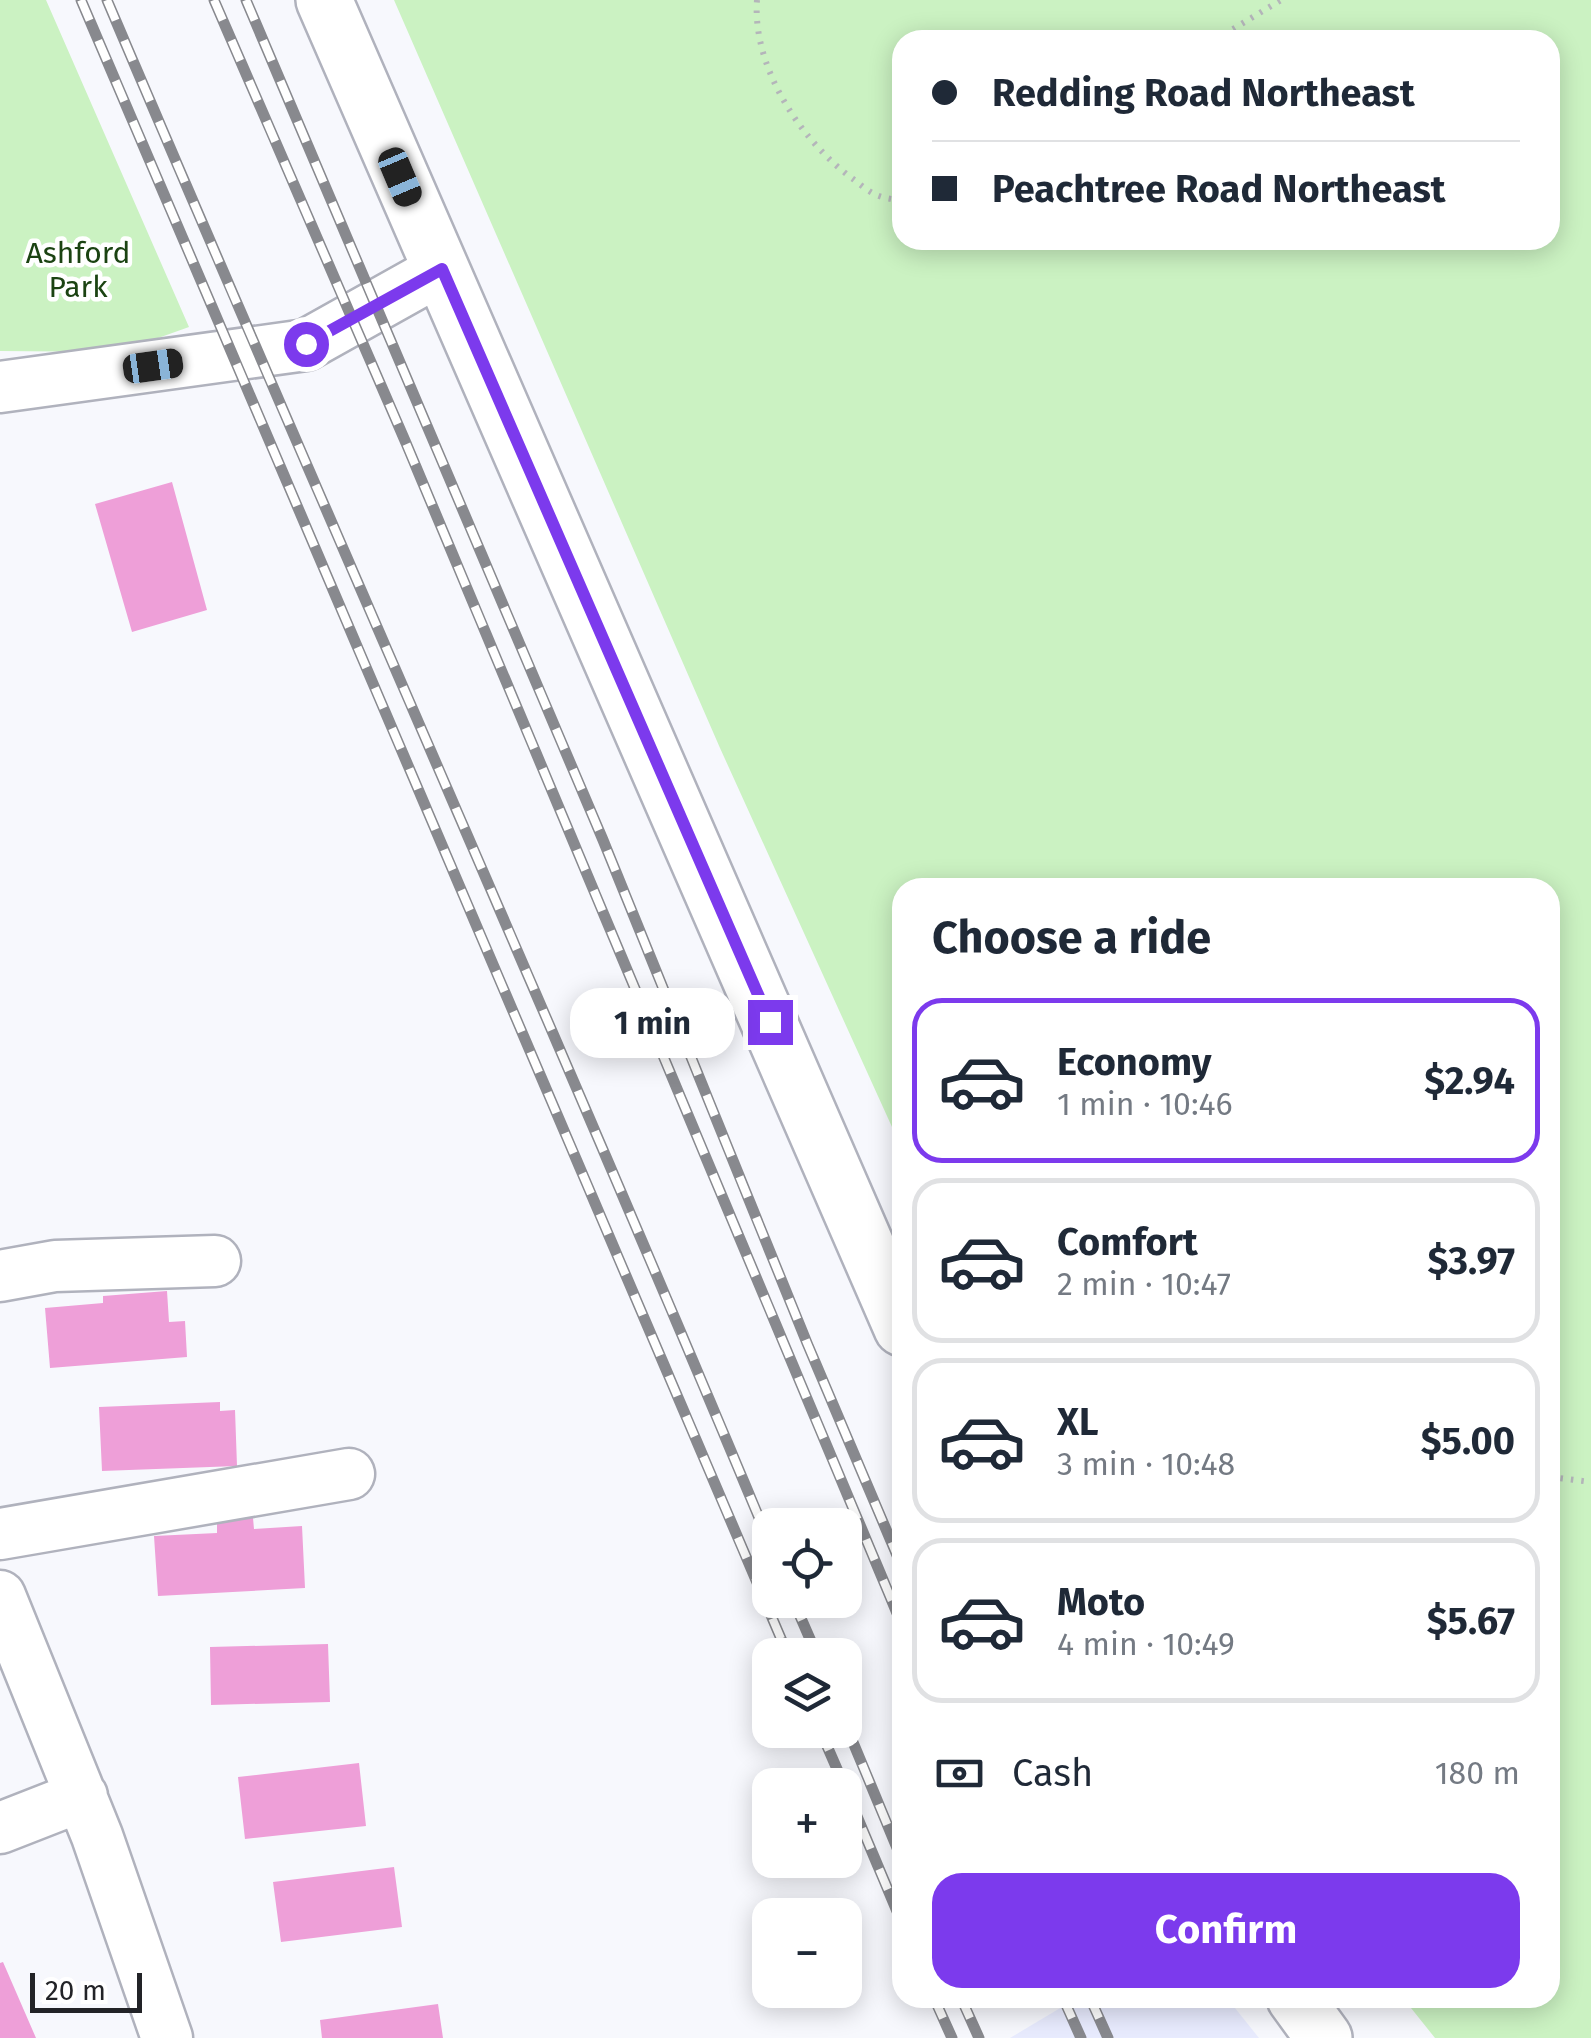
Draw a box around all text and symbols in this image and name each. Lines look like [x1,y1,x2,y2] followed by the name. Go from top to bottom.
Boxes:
[992,70,1415,116] text: Redding Road Northeast
[374,144,426,210] car
[992,166,1446,212] text: Peachtree Road Northeast
[26,235,130,305] park label: Ashford Park
[284,322,329,367] route start
[121,347,185,385] car
[932,911,1211,965] text: Choose a ride
[570,987,735,1057] callout: 1 min
[748,1000,793,1045] route end
[614,1004,691,1042] text: 1 min
[937,1036,1027,1126] icon: car
[1057,1039,1212,1085] text: Economy
[1424,1058,1515,1104] text: $2.94
[1057,1085,1233,1123] text: 1 min · 10:46
[937,1216,1027,1306] icon: car
[1057,1219,1198,1265] text: Comfort
[1427,1238,1515,1284] text: $3.97
[1057,1265,1231,1303] text: 2 min · 10:47
[937,1396,1027,1486] icon: car
[1057,1399,1099,1445] text: XL
[1421,1418,1515,1464] text: $5.00
[1057,1445,1235,1483] text: 3 min · 10:48
[752,1508,862,2008] map controls
[752,1508,862,1618] button: locate
[937,1576,1027,1666] icon: car
[1057,1579,1145,1625] text: Moto
[1427,1598,1515,1644] text: $5.67
[1057,1625,1235,1663] text: 4 min · 10:49
[752,1638,862,1748] button: layers
[932,1746,987,1801] icon: cash
[1012,1750,1093,1796] text: Cash
[1435,1754,1520,1792] text: 180 m
[752,1768,862,1878] button: +
[932,1873,1520,1988] button: Confirm
[752,1898,862,2008] button: −
[30,1968,142,2012] scale bar
[45,1974,106,2007] text: 20 m

